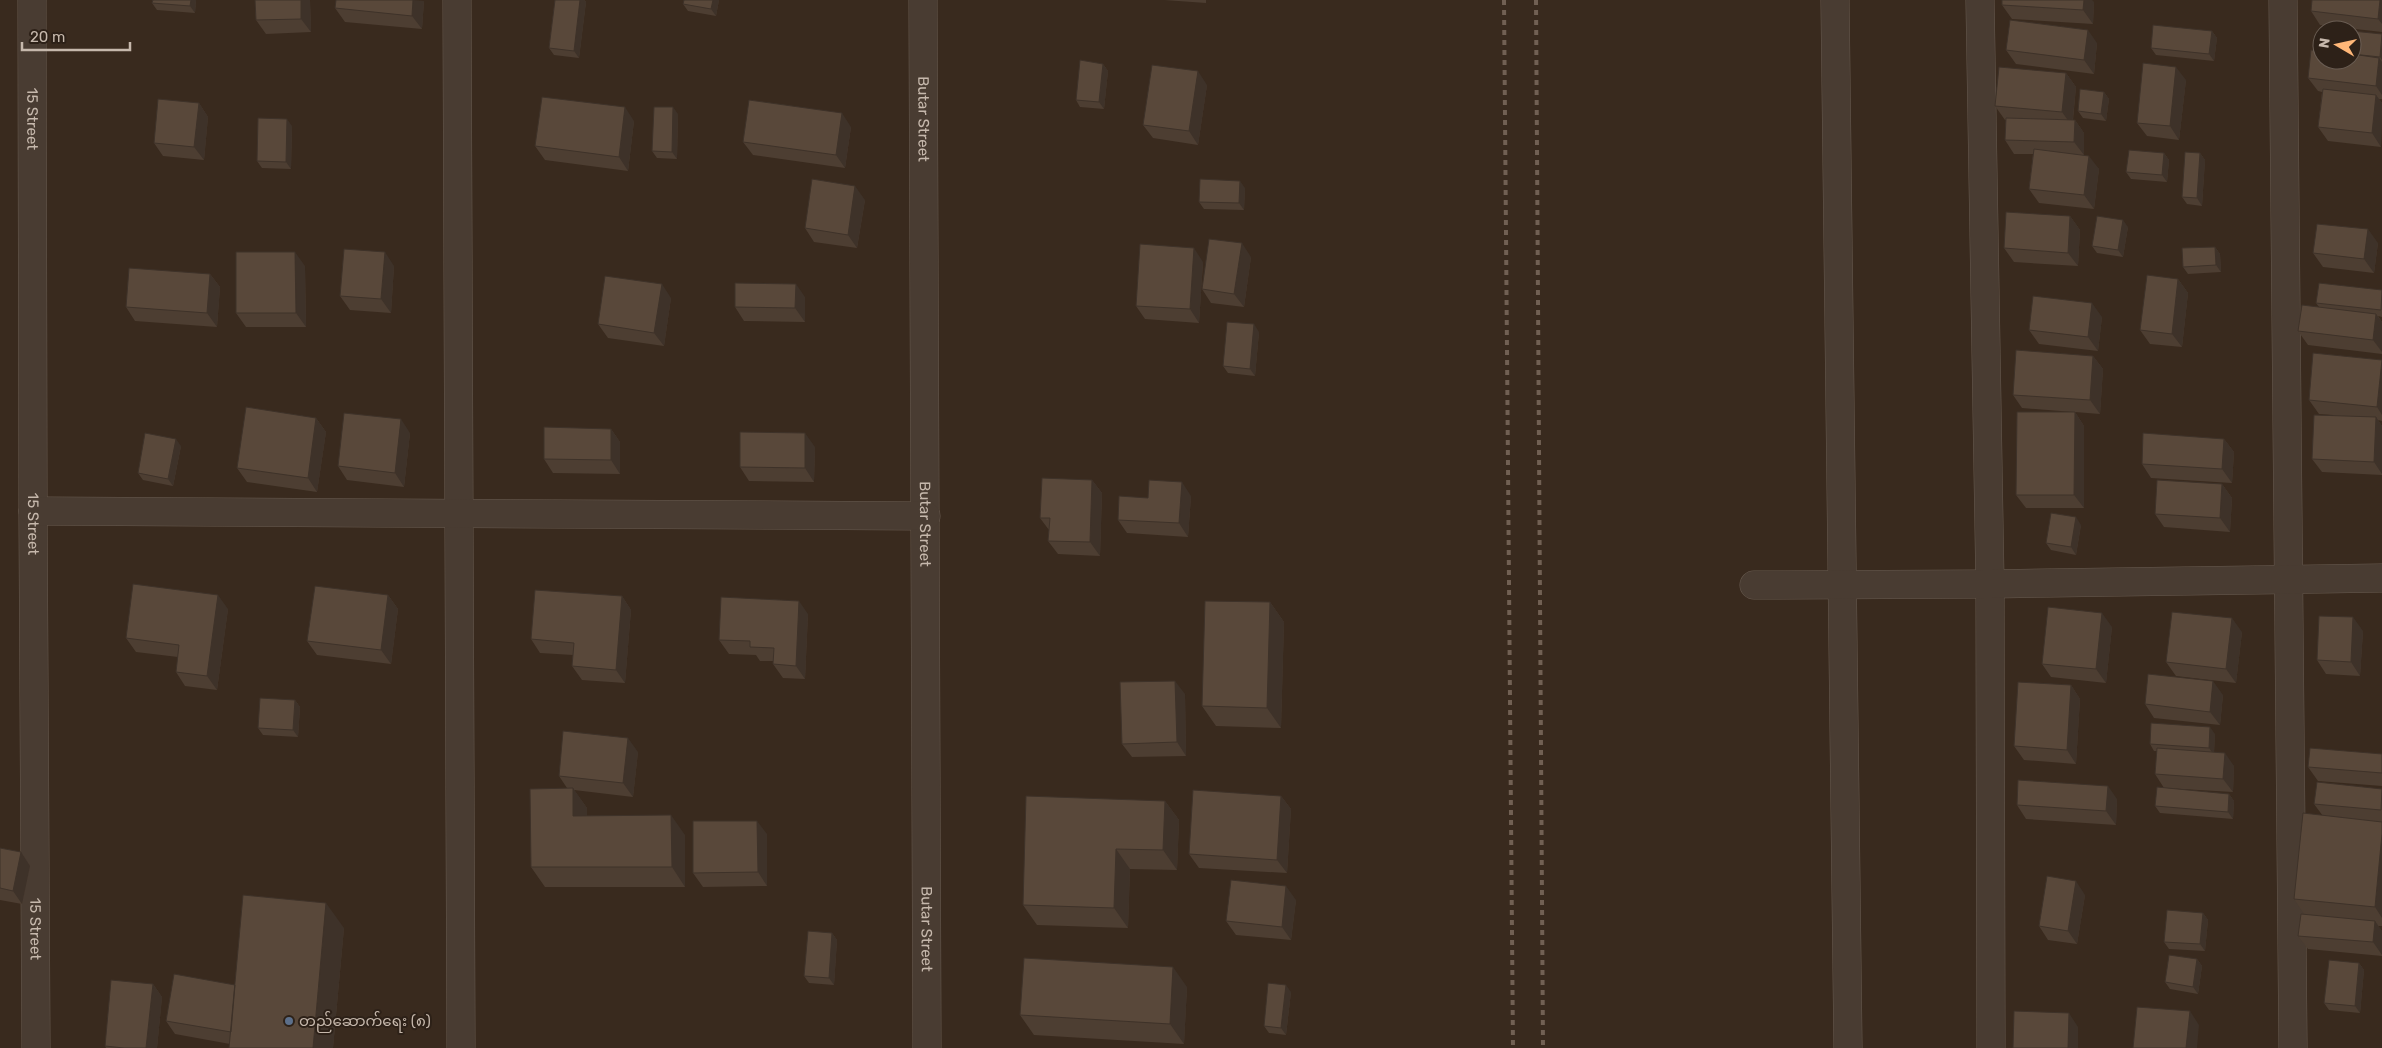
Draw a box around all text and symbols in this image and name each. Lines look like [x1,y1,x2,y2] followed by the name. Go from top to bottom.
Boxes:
[22,20,130,52] scale bar
[2312,20,2362,70] north arrow
[30,28,65,46] text: 20 m
[2315,37,2334,49] text: N
[914,76,933,162] street label: Butar Street
[23,88,41,150] street label: 15 Street
[916,481,934,567] street label: Butar Street
[24,493,42,555] street label: 15 Street
[917,886,936,972] street label: Butar Street
[26,898,45,960] street label: 15 Street
[299,1011,431,1033] place label: တည်ဆောက်ရေး (၈)
[283,1015,295,1027] marker: တည်ဆောက်ရေး (၈)

